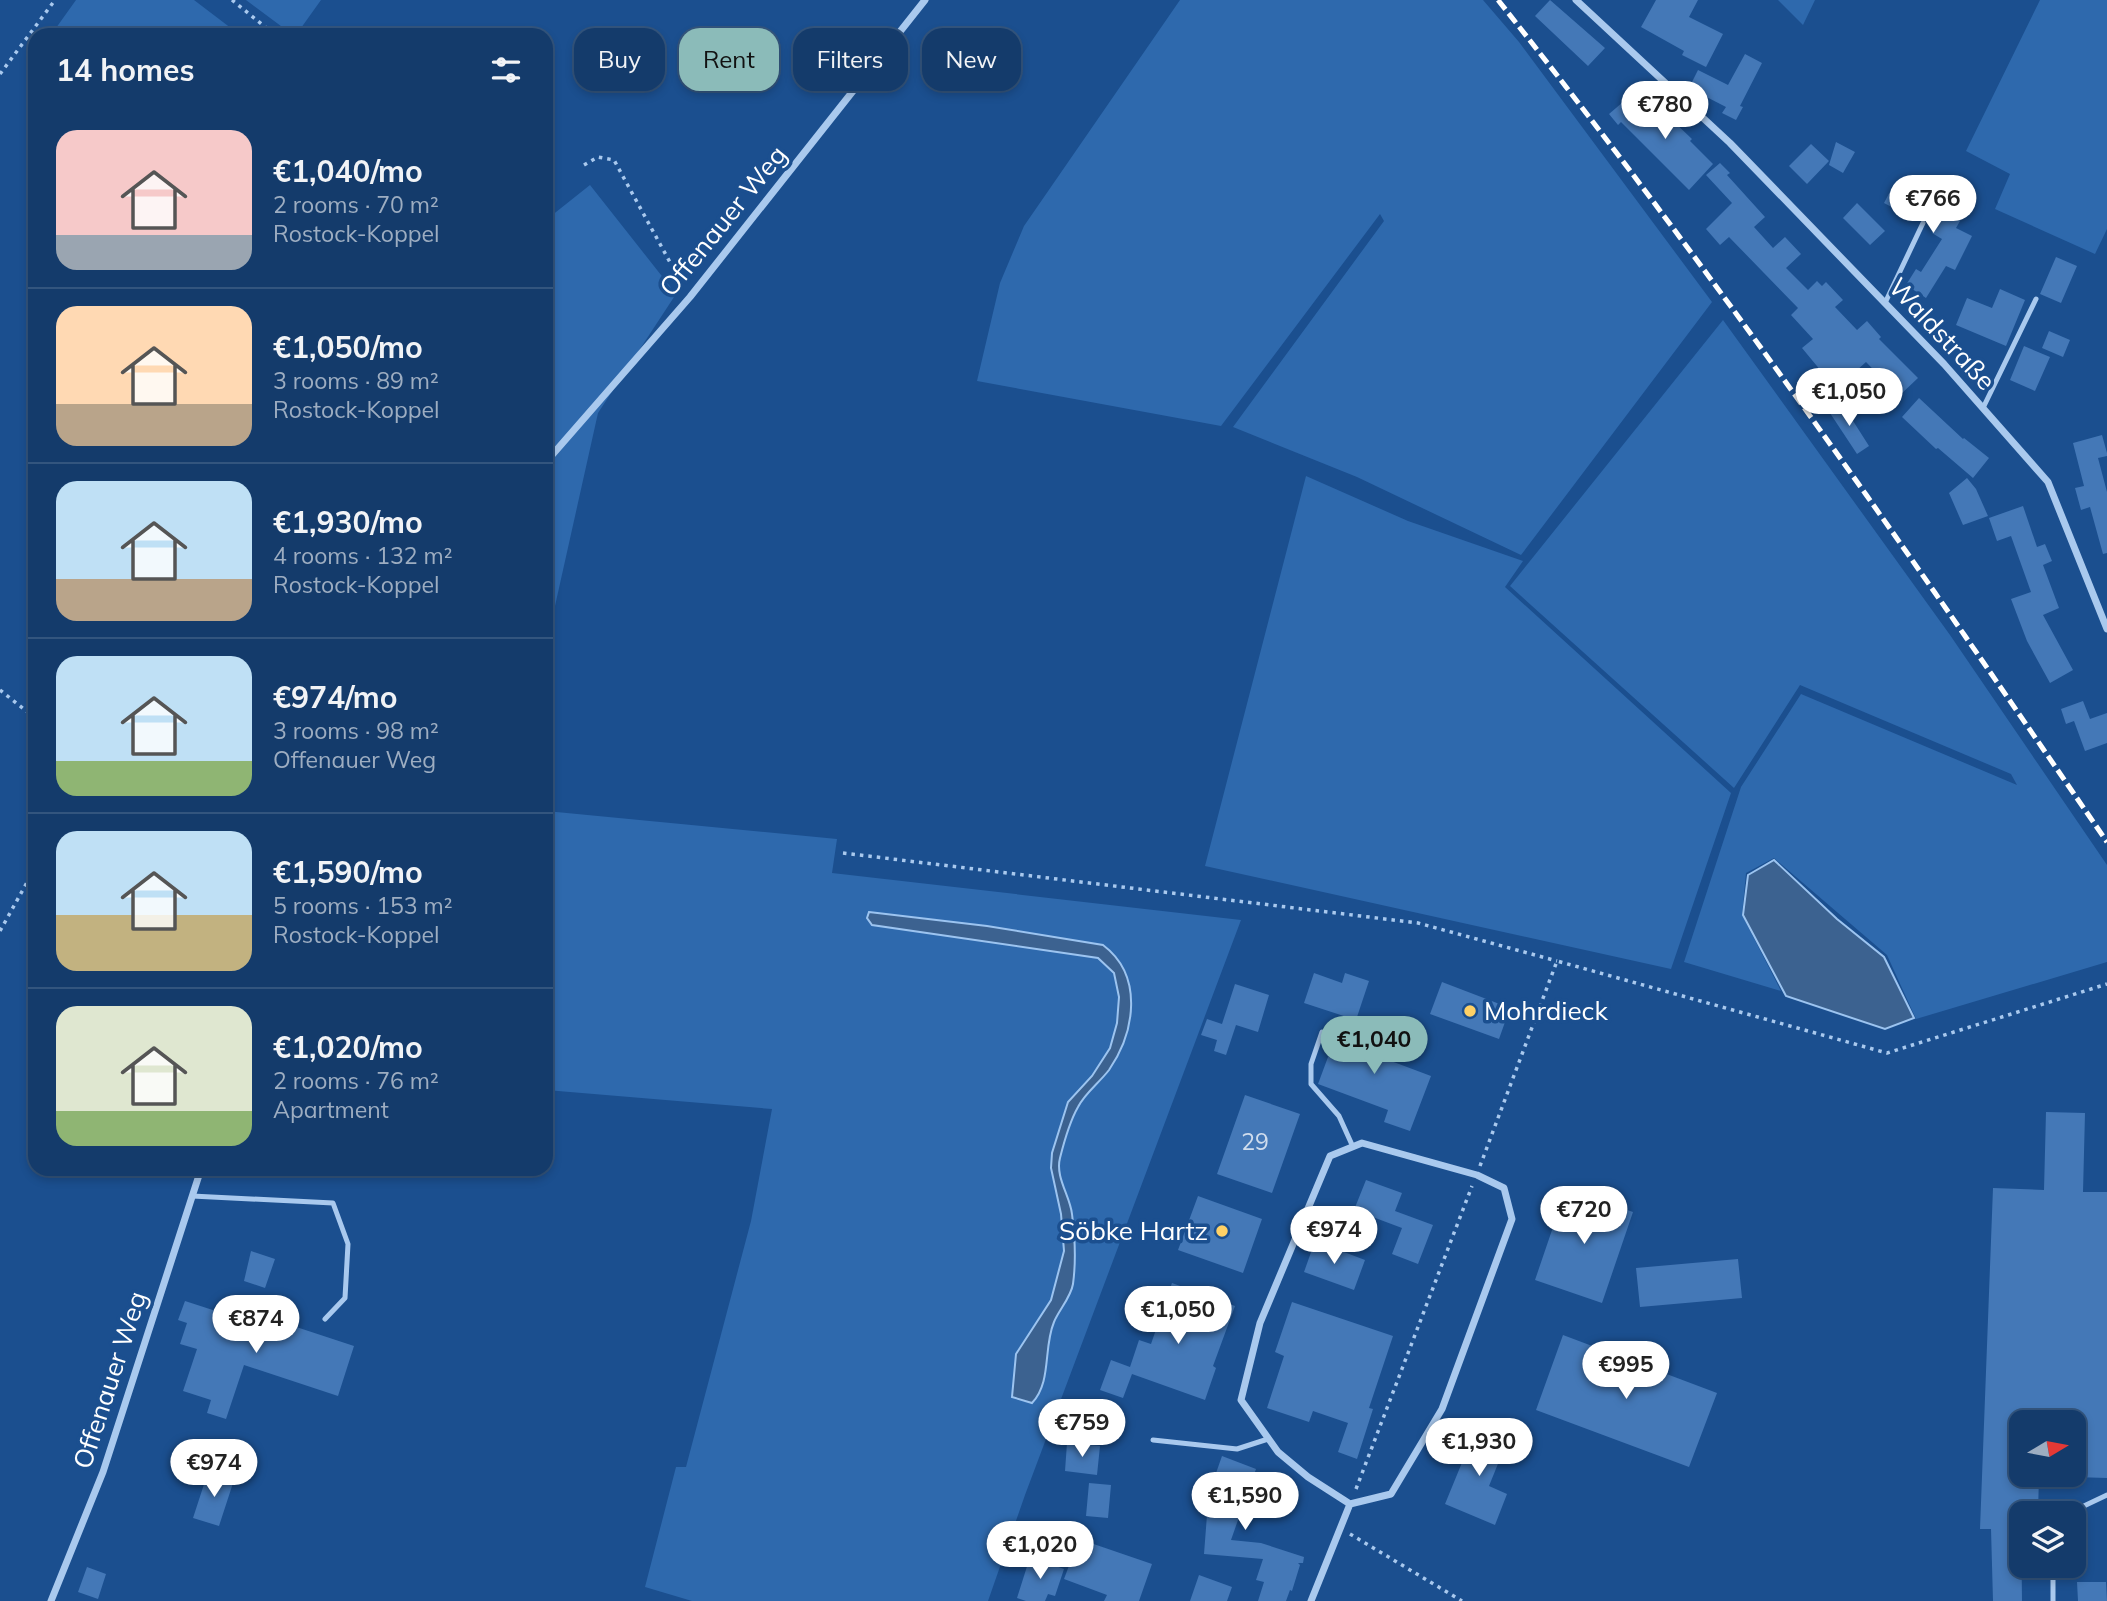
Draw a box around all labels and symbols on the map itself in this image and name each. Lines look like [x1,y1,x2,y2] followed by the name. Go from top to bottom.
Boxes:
[1624,82,1706,141] pin: €780
[652,139,793,303] street label: Offenauer Weg
[1892,176,1974,235] pin: €766
[1882,270,2003,397] street label: Waldstraße
[1792,368,1906,428] pin: €1,050
[1484,994,1608,1027] place label: Mohrdieck
[1462,1003,1478,1019] marker: Mohrdieck
[1317,1016,1431,1076] pin: €1,040
[1241,1127,1269,1156] house number: 29
[1543,1186,1625,1246] pin: €720
[1293,1206,1375,1266] pin: €974
[1059,1214,1208,1247] place label: Söbke Hartz
[1214,1223,1230,1239] marker: Söbke Hartz
[1121,1286,1235,1346] pin: €1,050
[65,1287,154,1473] street label: Offenauer Weg
[215,1296,297,1355] pin: €874
[1585,1342,1667,1401] pin: €995
[1041,1400,1123,1459] pin: €759
[2009,1410,2086,1488] north arrow
[1422,1418,1536,1478] pin: €1,930
[173,1440,255,1499] pin: €974
[1188,1472,1302,1532] pin: €1,590
[983,1522,1097,1581] pin: €1,020

